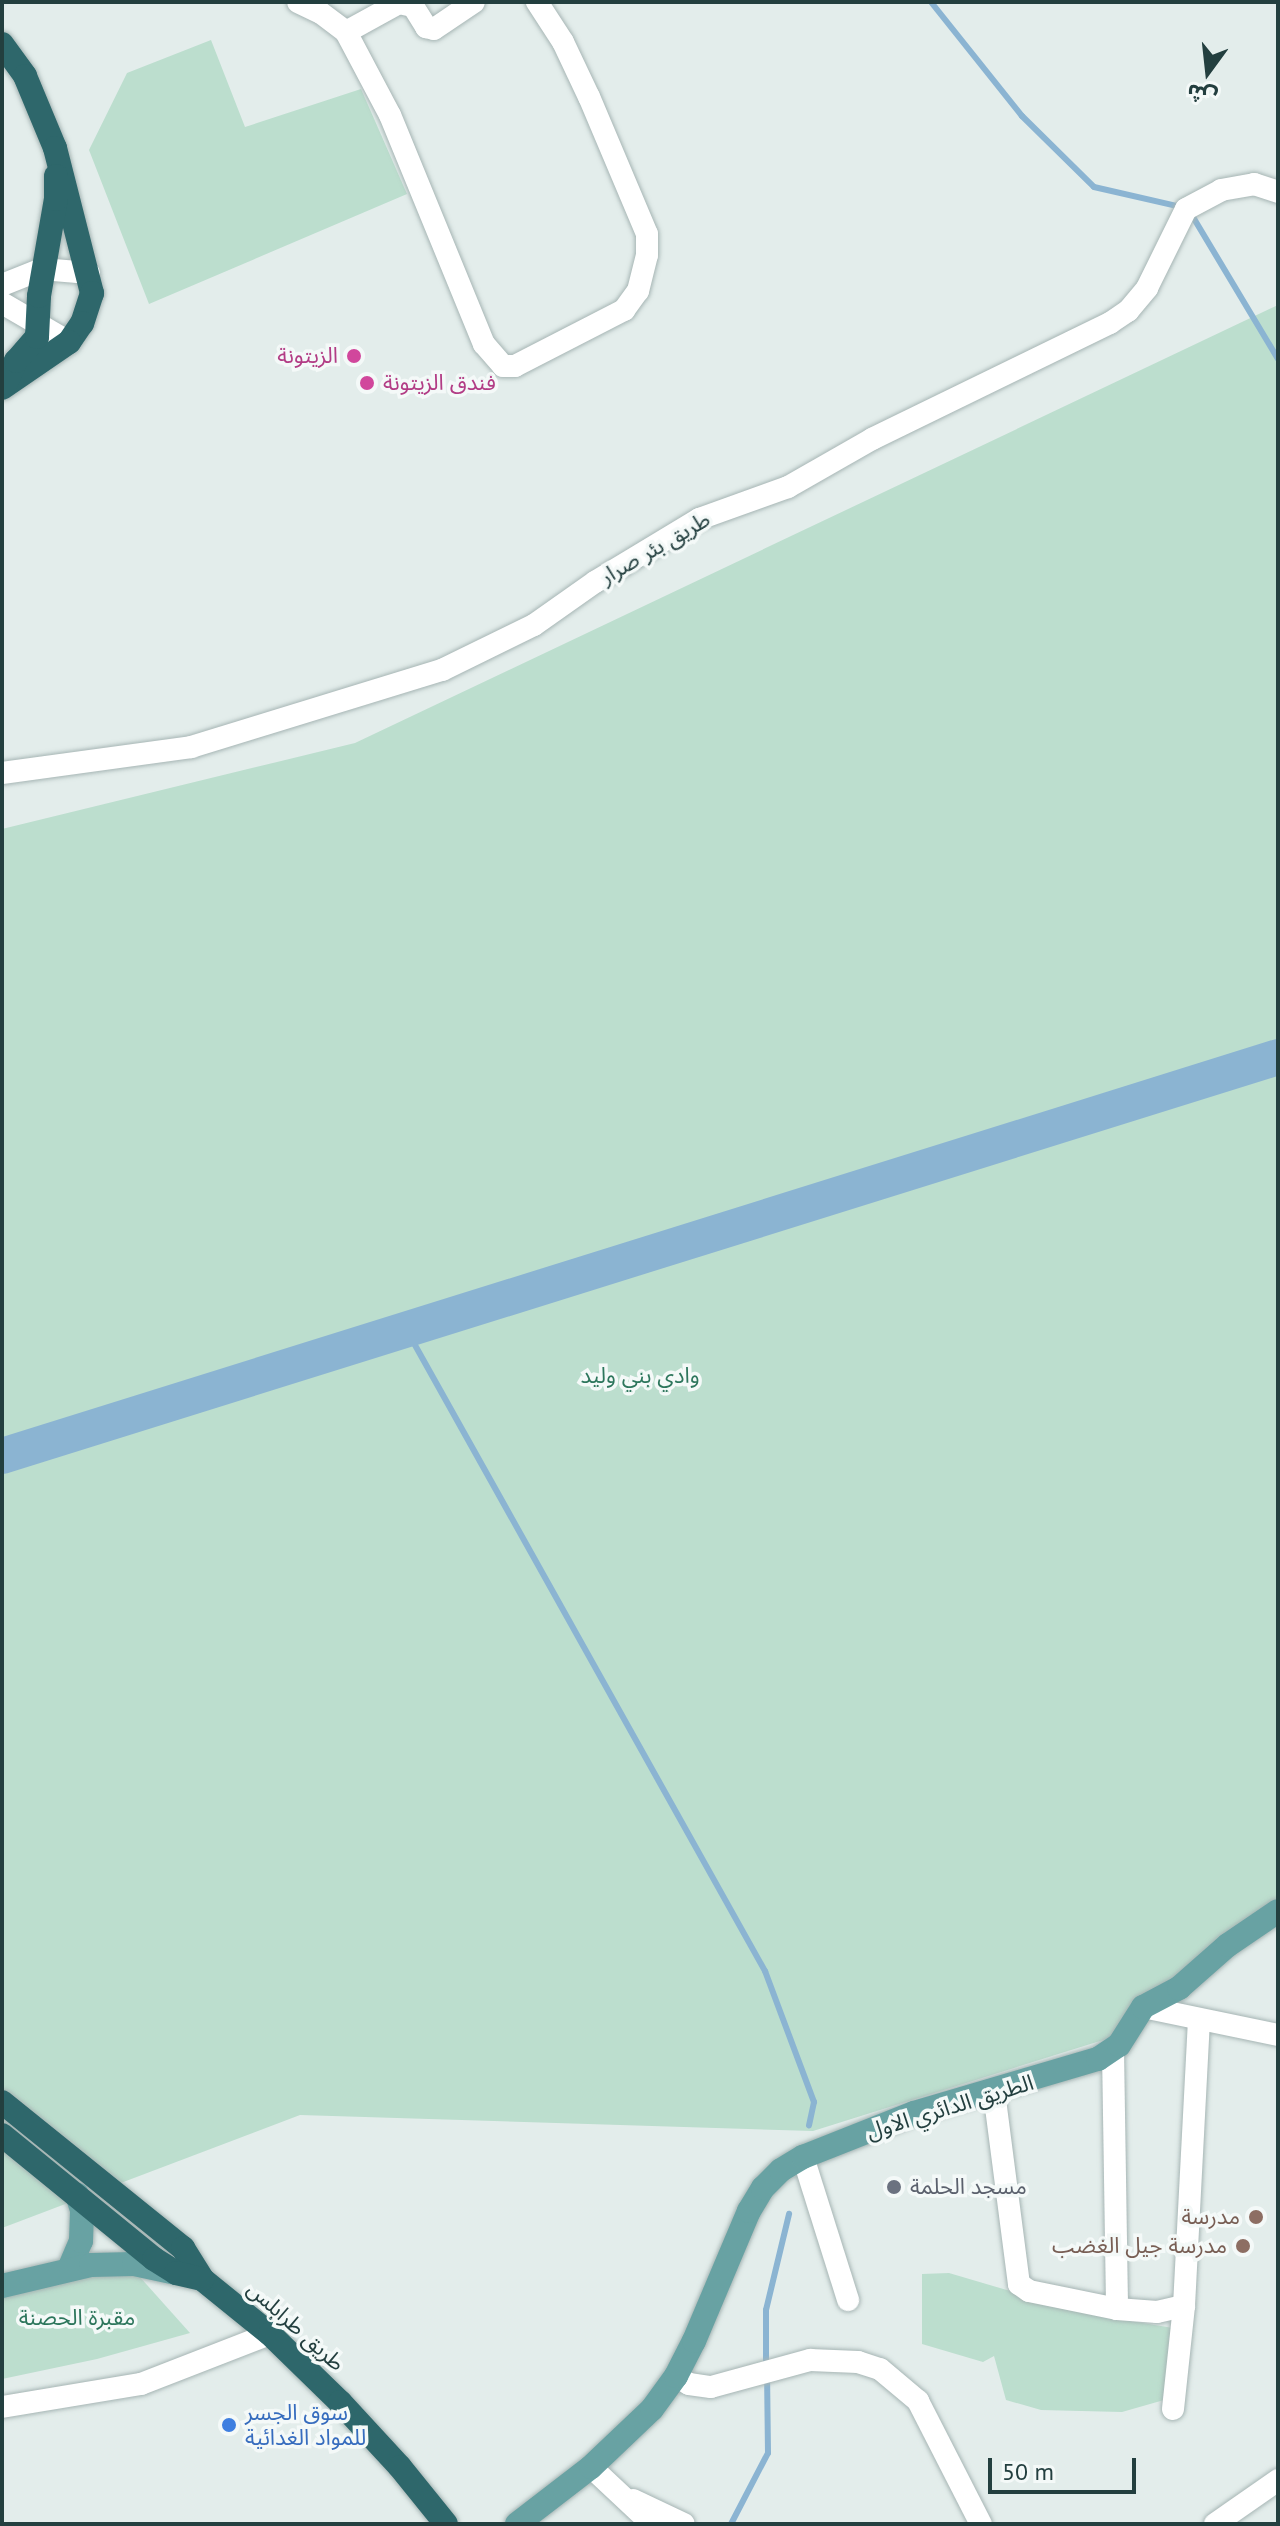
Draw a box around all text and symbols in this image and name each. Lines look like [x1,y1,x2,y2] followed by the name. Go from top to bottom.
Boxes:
[1168,32,1248,112] north arrow
[1184,78,1220,113] text: ش
[277,343,338,369] place label: الزيتونة
[345,347,363,365] marker: الزيتونة
[383,370,496,396] place label: فندق الزيتونة
[358,374,376,392] marker: فندق الزيتونة
[595,506,715,590] street label: طريق بئر صرار
[580,1363,700,1389] park label: وادي بني وليد
[863,2069,1037,2145] street label: الطريق الدائري الاول
[910,2174,1027,2200] place label: مسجد الحلمة
[885,2178,903,2196] marker: مسجد الحلمة
[1181,2204,1240,2230] place label: مدرسة
[1247,2208,1265,2226] marker: مدرسة
[1052,2233,1227,2259] place label: مدرسة جيل الغضب
[1234,2237,1252,2255] marker: مدرسة جيل الغضب
[242,2275,350,2377] street label: طريق طرابلس
[19,2305,135,2331] park label: مقبرة الحصنة
[245,2399,366,2450] place label: سوق الجسر للمواد الغدائية
[220,2416,238,2434] marker: سوق الجسر للمواد الغدائية
[992,2442,1140,2492] scale bar
[1002,2456,1054,2487] text: 50 m

